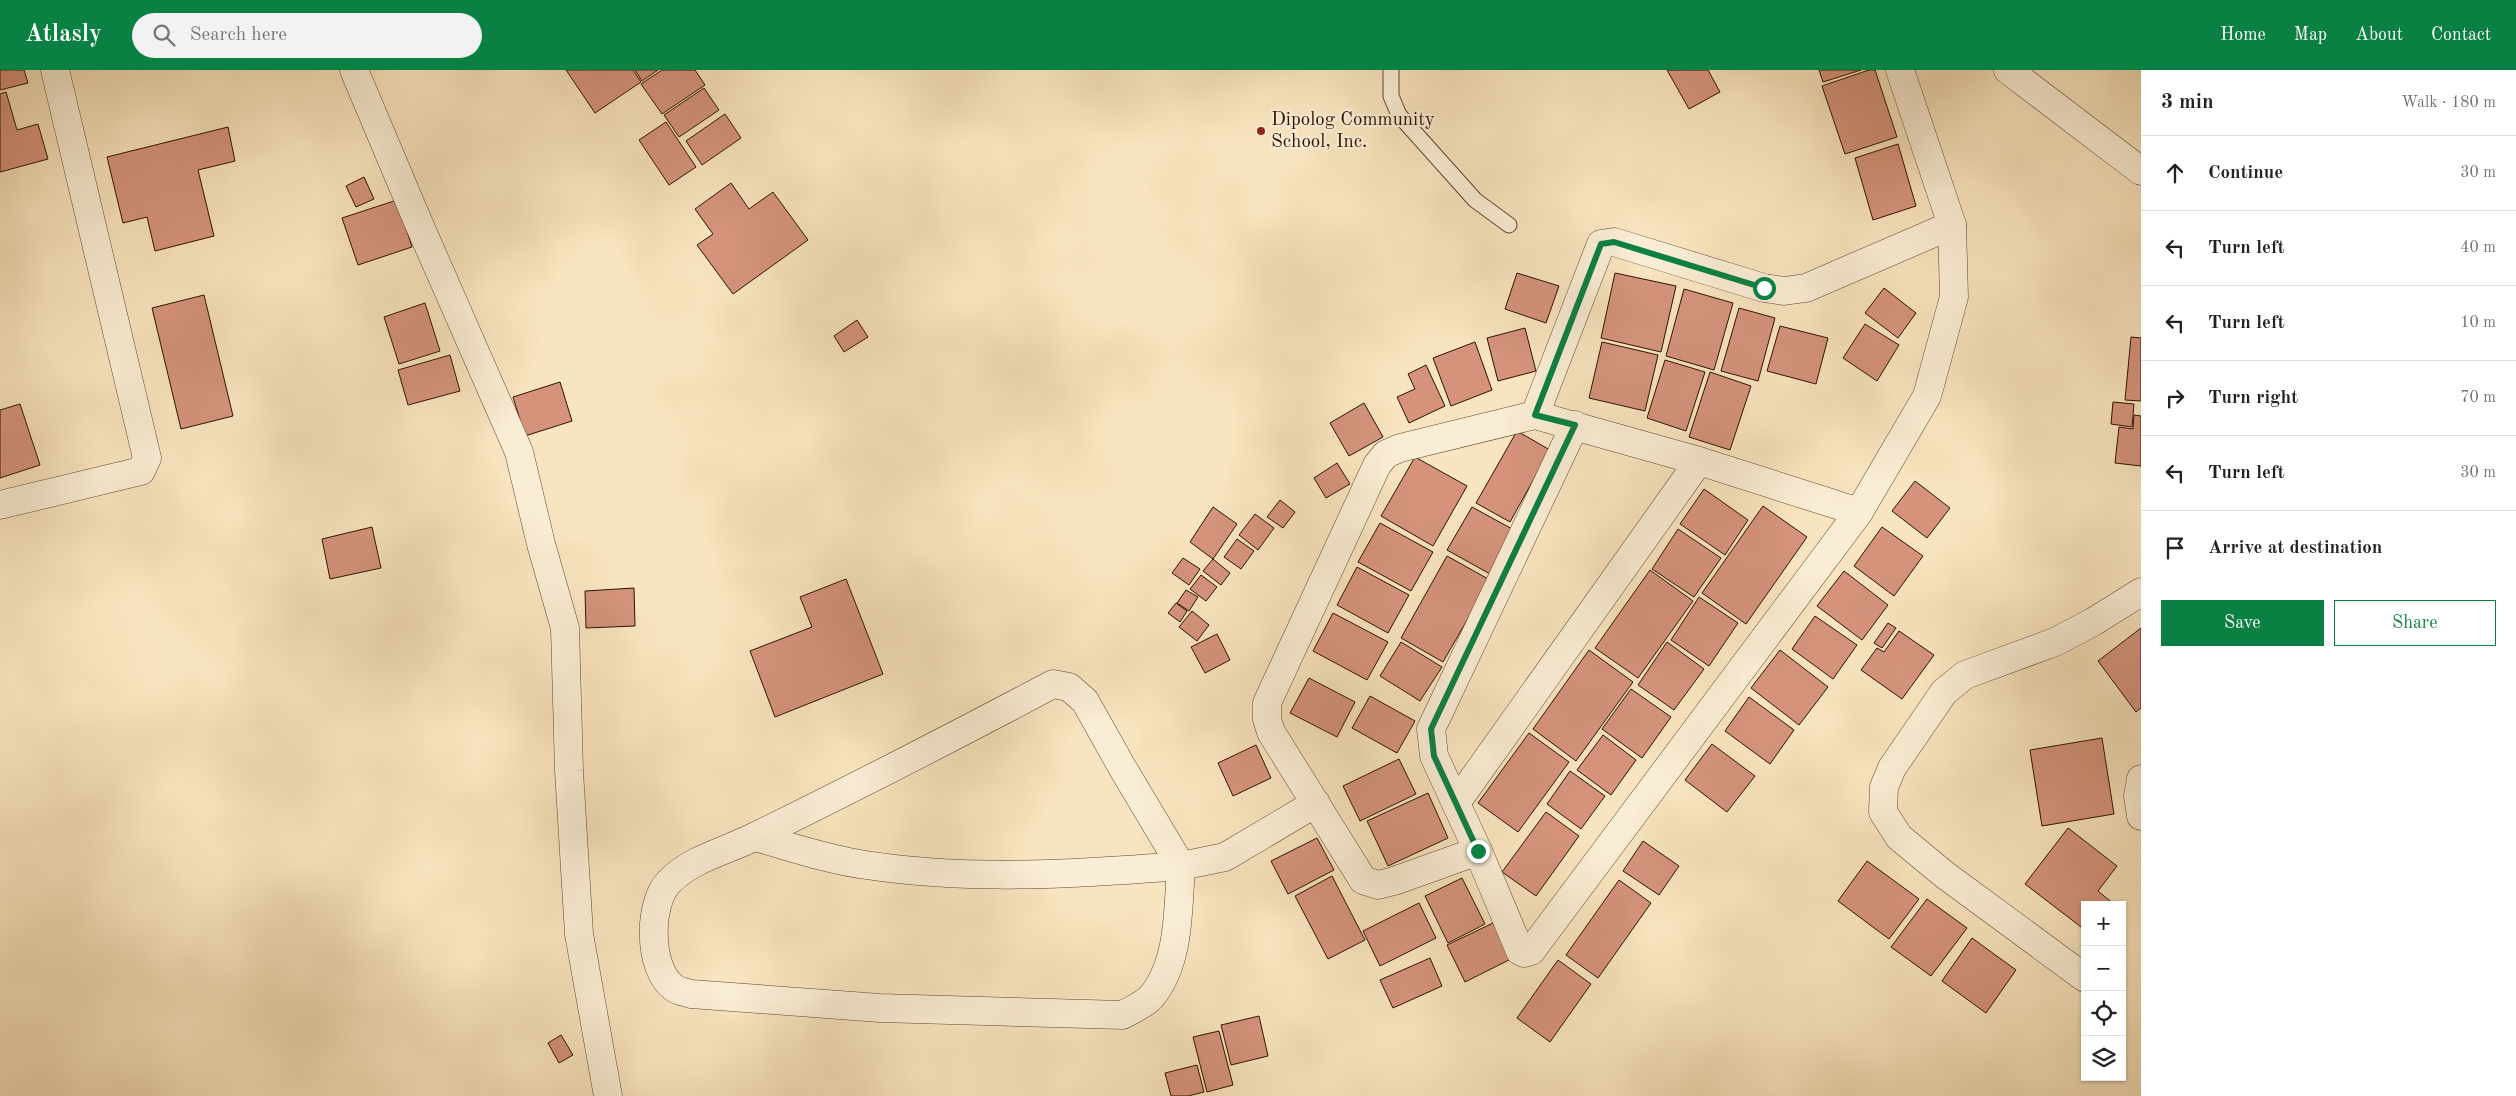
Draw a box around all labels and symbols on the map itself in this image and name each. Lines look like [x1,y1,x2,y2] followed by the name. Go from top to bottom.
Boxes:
[1271,111,1435,152] place label: Dipolog Community School, Inc.
[1255,125,1267,137] marker: Dipolog Community School, Inc.
[1753,277,1776,300] route start
[1467,840,1490,863] route end

